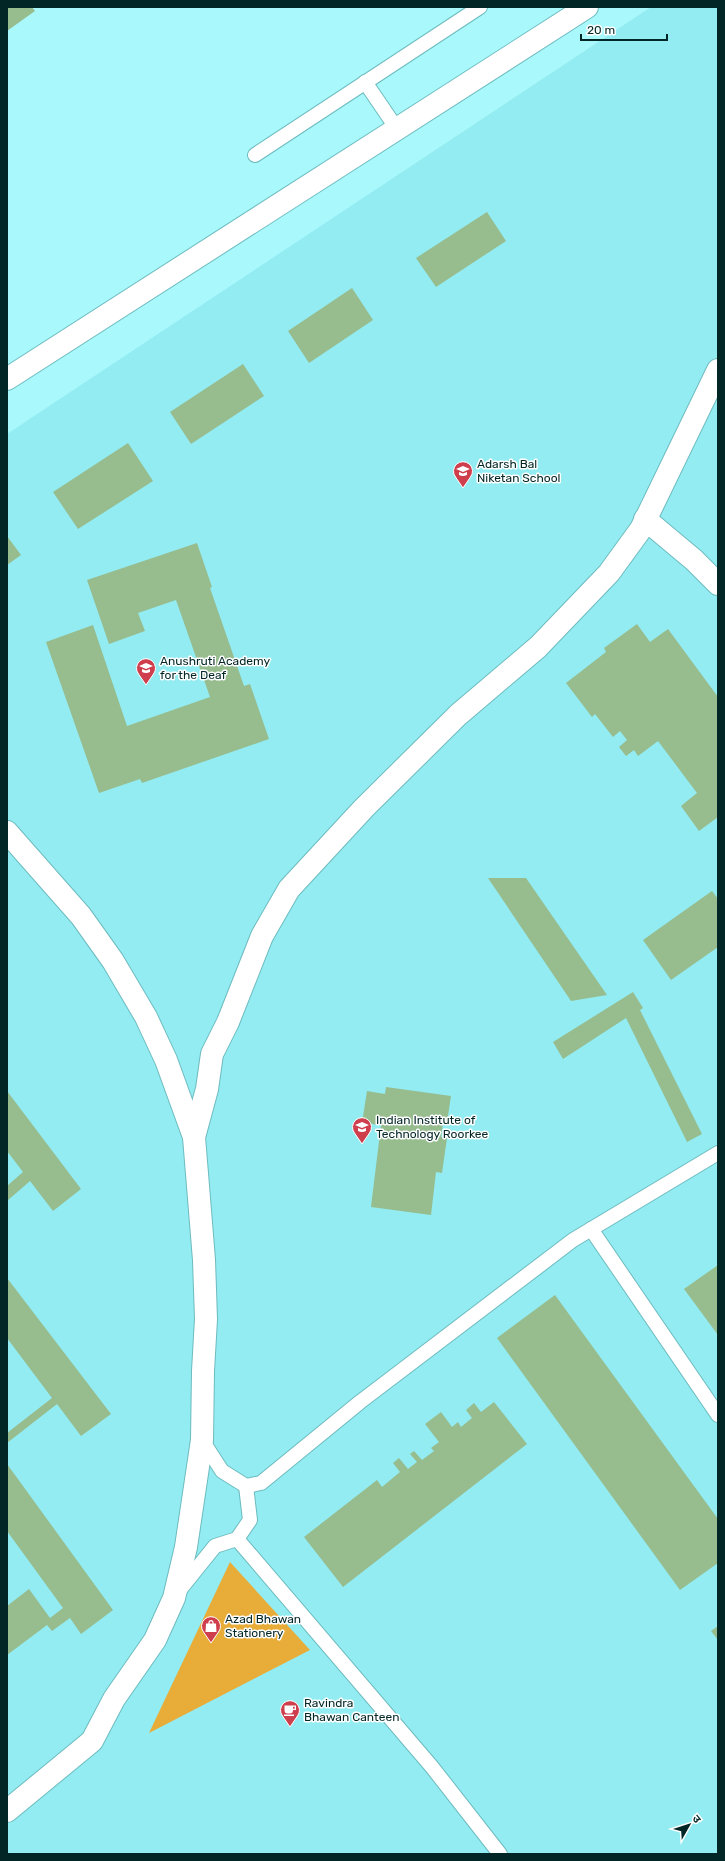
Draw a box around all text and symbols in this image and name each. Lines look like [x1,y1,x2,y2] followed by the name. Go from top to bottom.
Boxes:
[581,16,667,42] scale bar
[587,23,615,37] text: 20 m
[477,457,561,485] place label: Adarsh Bal Niketan School
[452,460,474,488] school or university icon: Adarsh Bal Niketan School
[160,654,271,682] place label: Anushruti Academy for the Deaf
[135,657,157,685] school or university icon: Anushruti Academy for the Deaf
[376,1113,489,1141] place label: Indian Institute of Technology Roorkee
[351,1116,373,1144] school or university icon: Indian Institute of Technology Roorkee
[225,1612,301,1640] place label: Azad Bhawan Stationery
[200,1615,222,1643] shop icon: Azad Bhawan Stationery
[304,1696,399,1724] place label: Ravindra Bhawan Canteen
[279,1699,301,1727] cafe icon: Ravindra Bhawan Canteen
[669,1805,709,1845] north arrow
[689,1812,704,1826] text: उ

